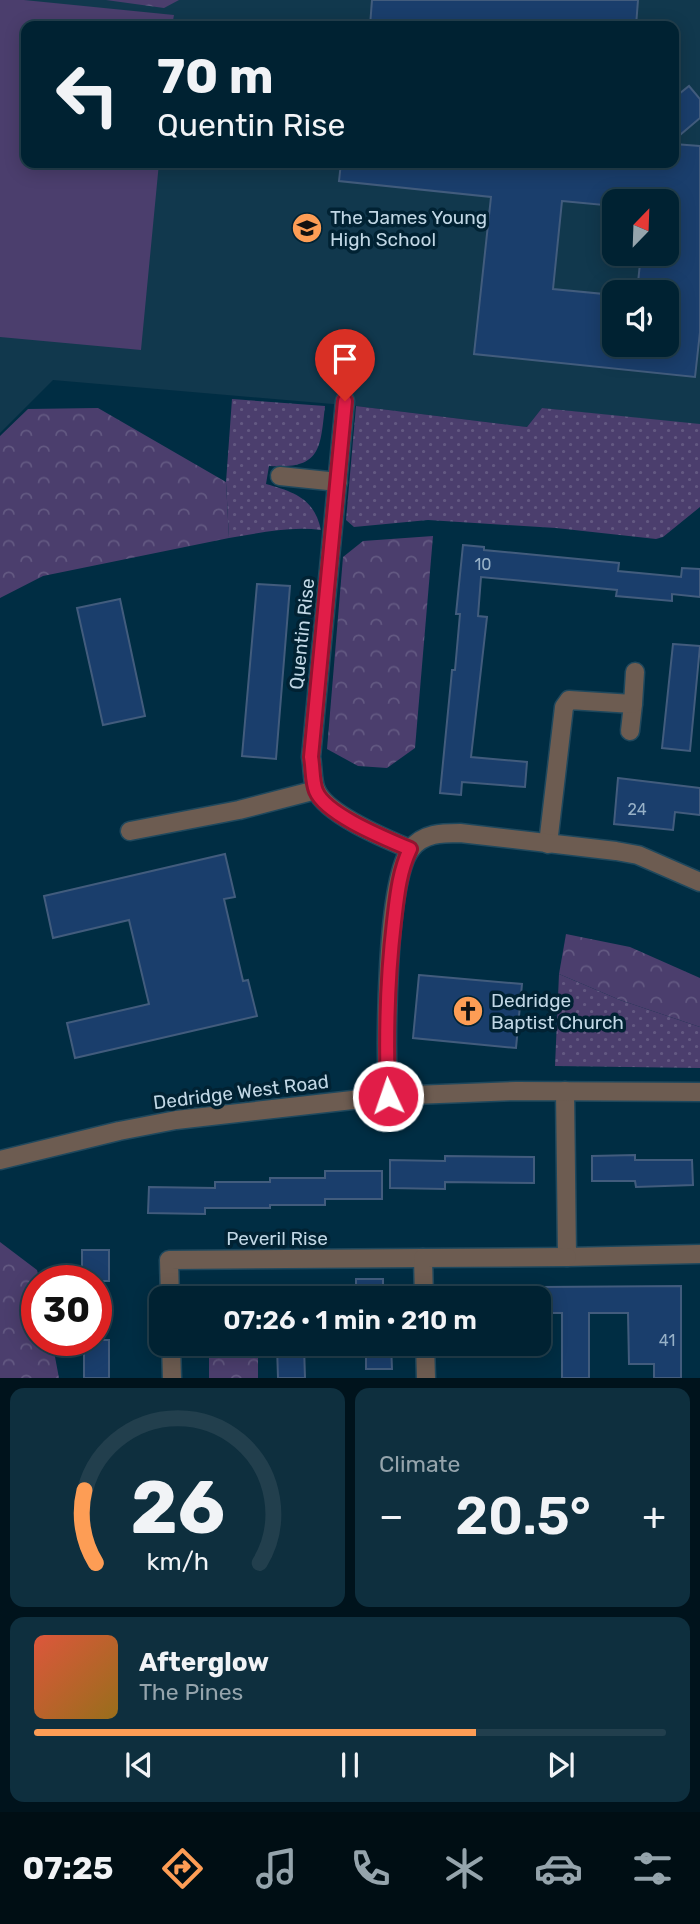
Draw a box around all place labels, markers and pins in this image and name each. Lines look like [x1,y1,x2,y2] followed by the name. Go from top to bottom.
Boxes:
[330,206,487,251] place label: The James Young High School
[290,211,324,245] school or university icon: The James Young High School
[315,329,375,401] pin
[491,989,624,1034] place label: Dedridge Baptist Church
[451,994,485,1028] church icon: Dedridge Baptist Church

